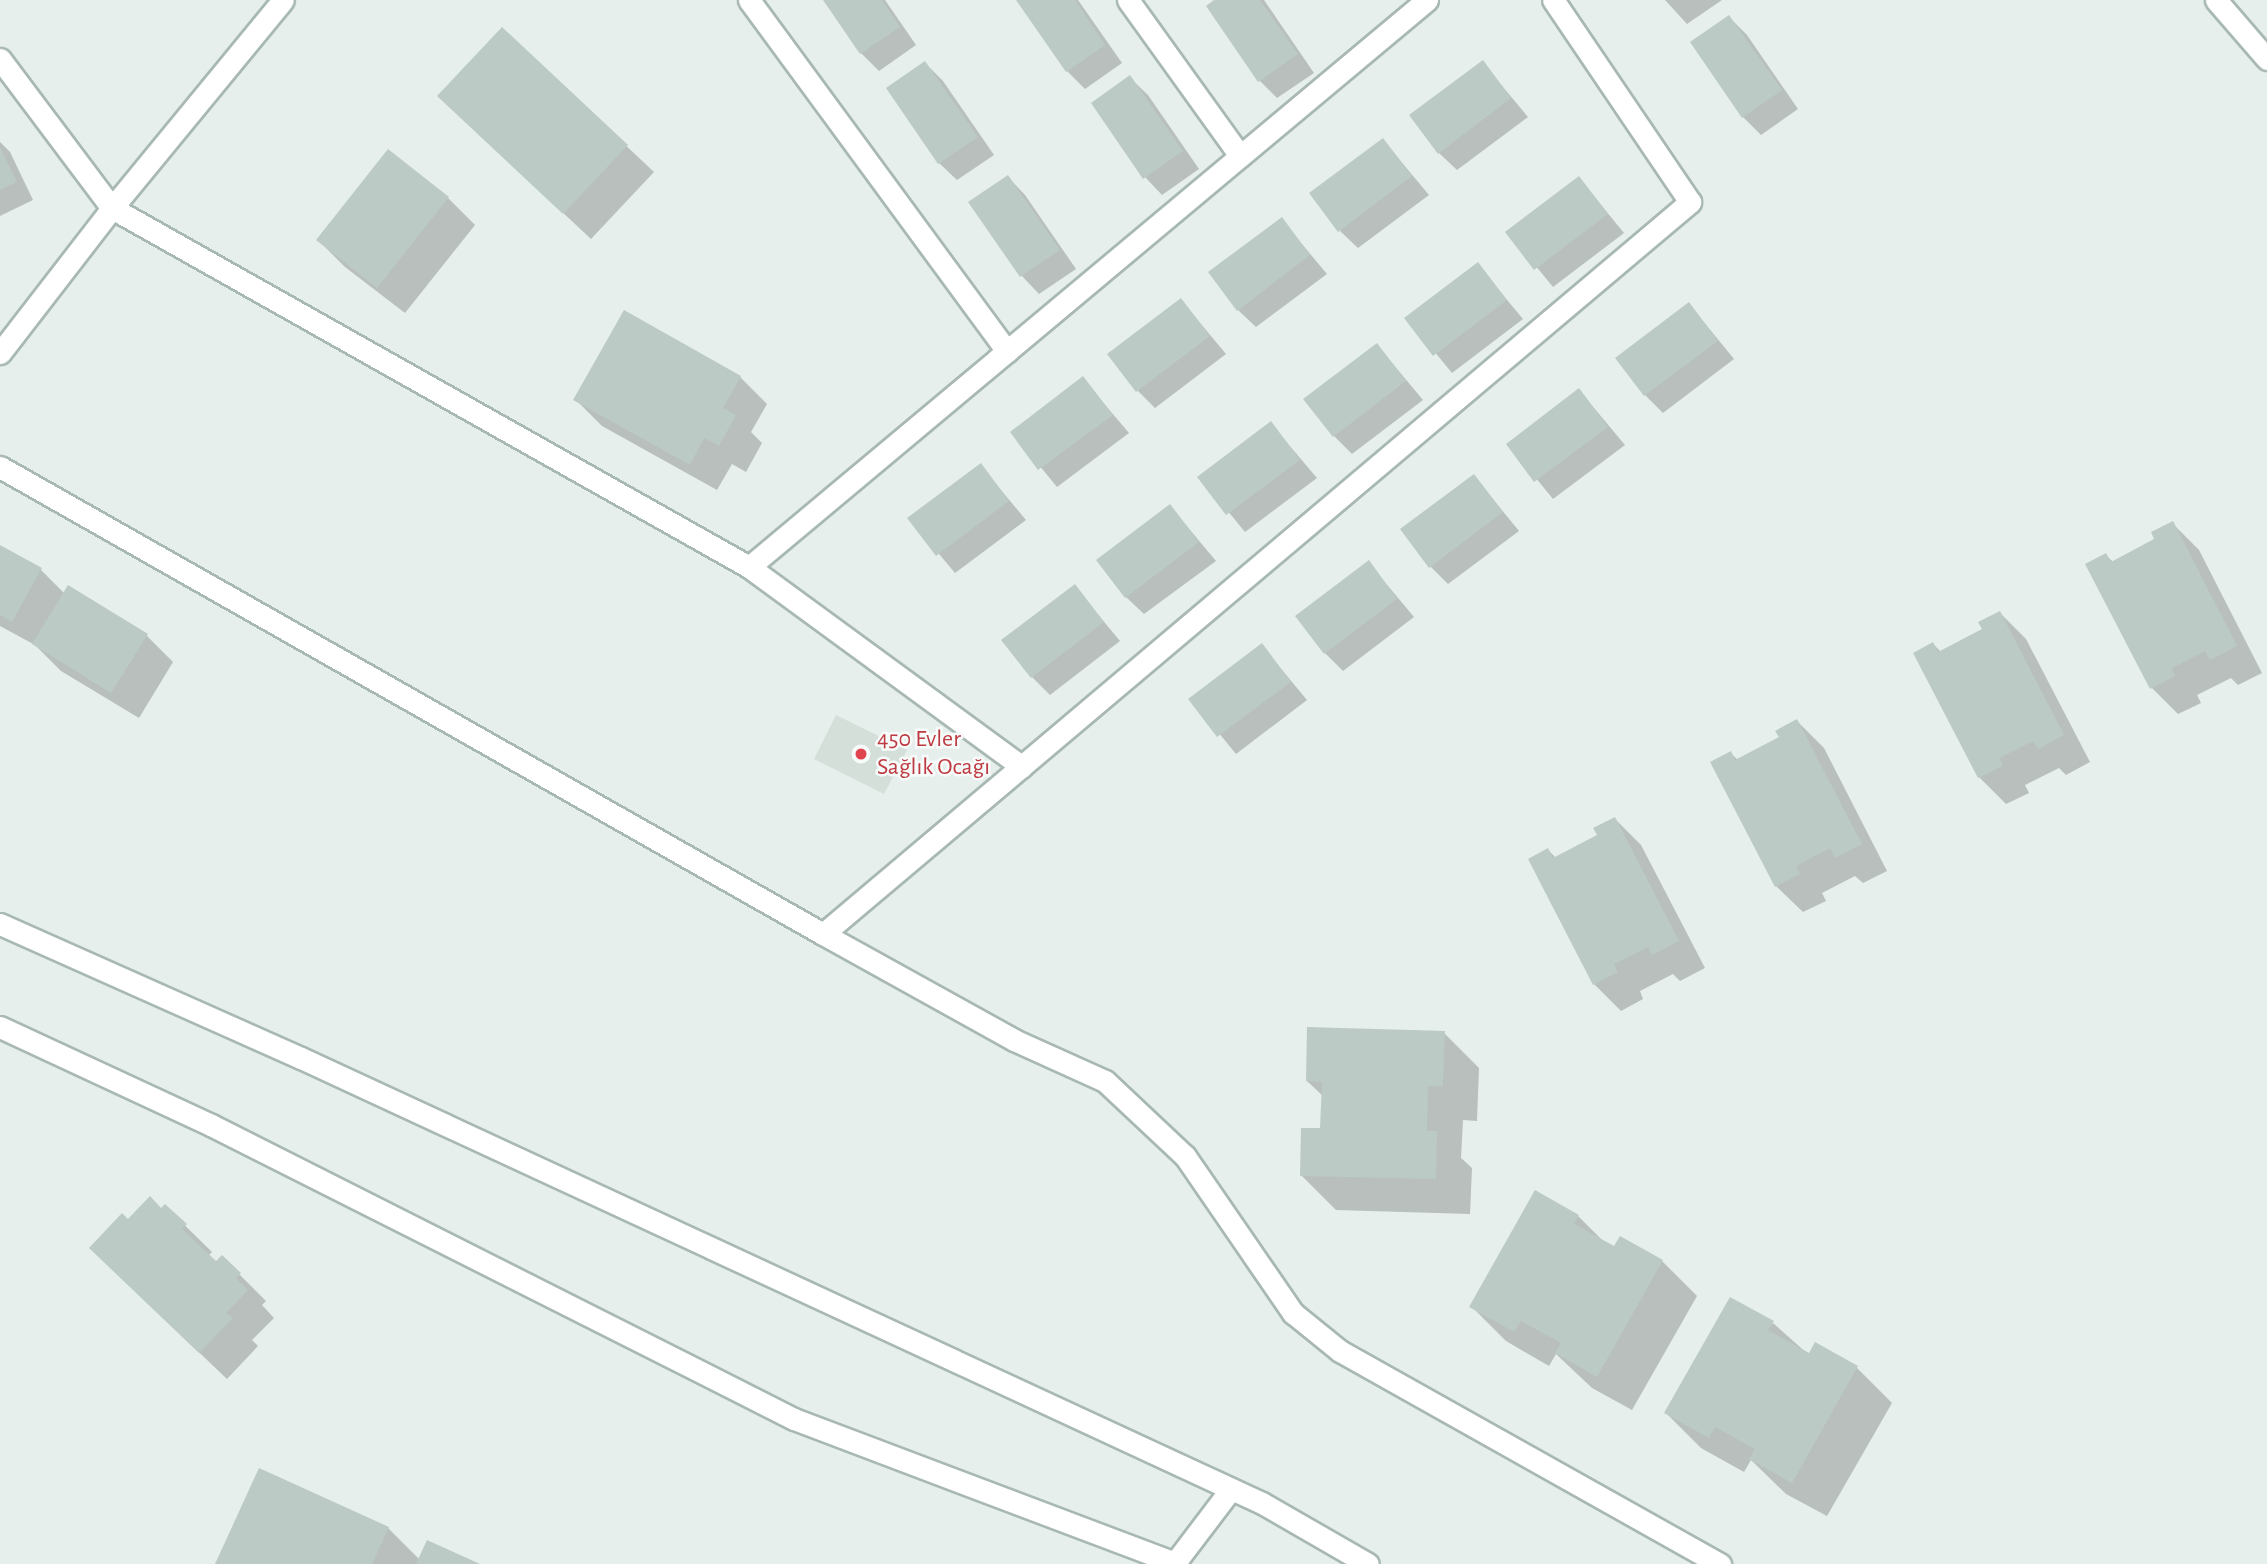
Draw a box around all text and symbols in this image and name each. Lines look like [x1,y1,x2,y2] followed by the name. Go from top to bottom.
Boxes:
[877,726,990,782] place label: 450 Evler Sağlık Ocağı
[851,744,871,764] marker: 450 Evler Sağlık Ocağı

